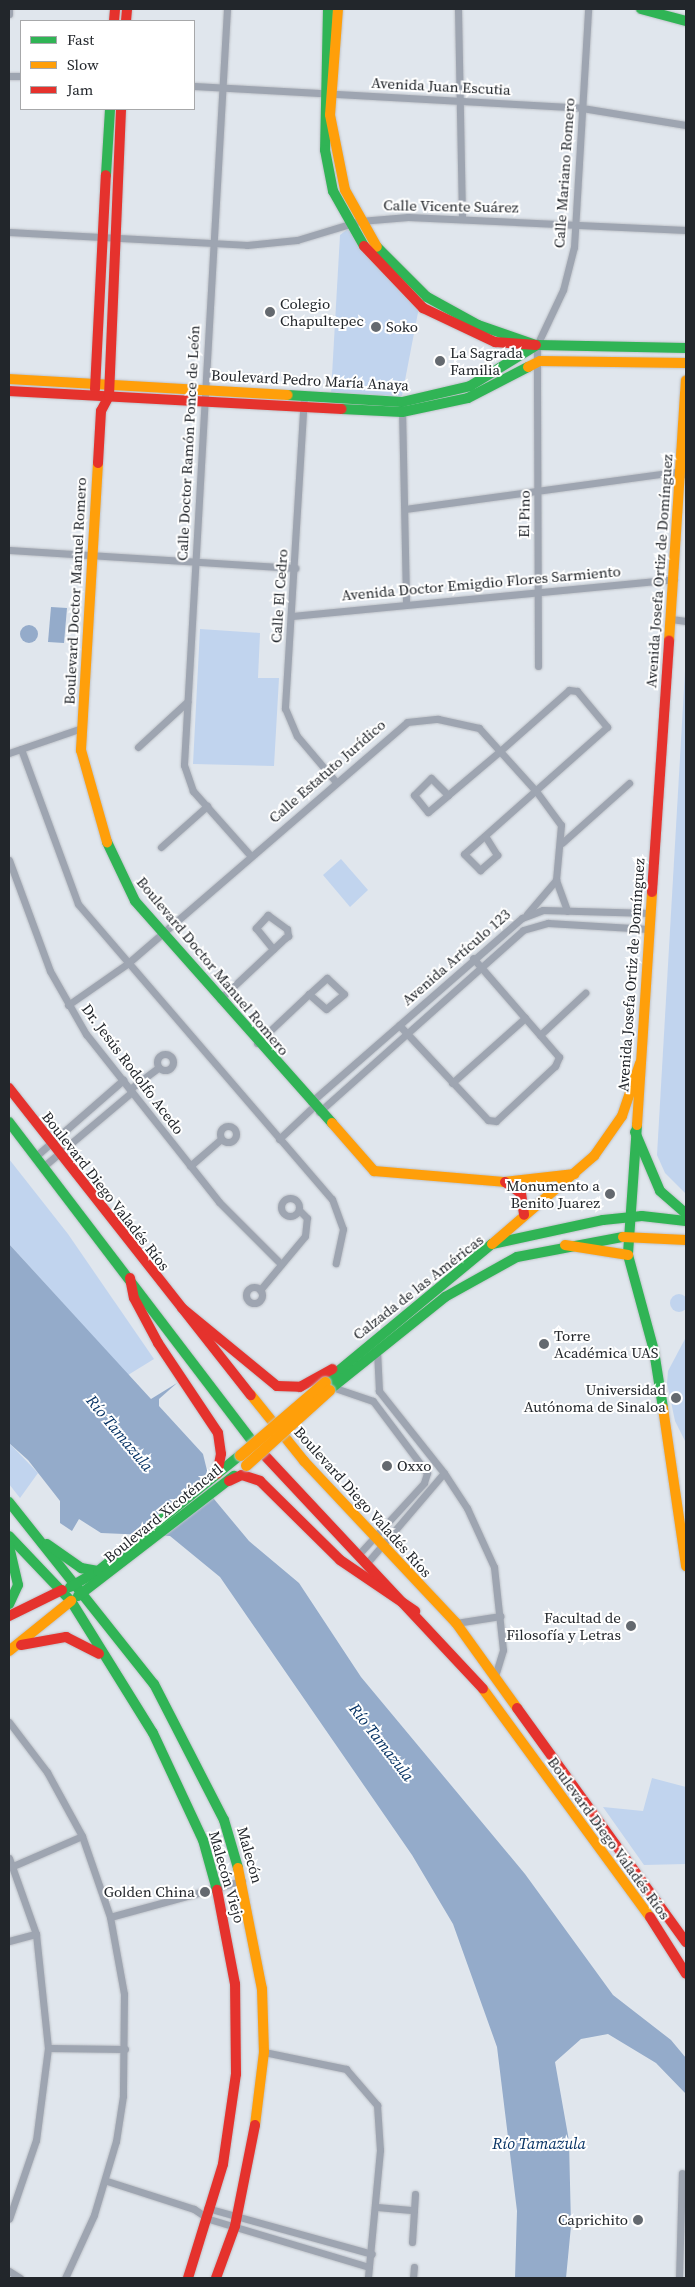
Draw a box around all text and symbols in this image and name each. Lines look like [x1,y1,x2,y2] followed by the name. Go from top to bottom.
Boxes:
[20,20,195,110] legend
[67,29,94,50] text: Fast
[67,54,99,75] text: Slow
[371,73,511,99] street label: Avenida Juan Escutia
[67,79,93,100] text: Jam
[550,97,578,249] street label: Calle Mariano Romero
[383,196,519,216] street label: Calle Vicente Suárez
[280,294,364,329] place label: Colegio Chapultepec
[264,306,276,318] marker: Colegio Chapultepec
[386,318,418,336] place label: Soko
[370,321,382,333] marker: Soko
[173,325,203,561] street label: Calle Doctor Ramón Ponce de León
[450,343,523,378] place label: La Sagrada Familia
[434,355,446,367] marker: La Sagrada Familia
[211,366,409,394] street label: Boulevard Pedro María Anaya
[642,453,676,689] street label: Avenida Josefa Ortiz de Domínguez
[60,477,90,705] street label: Boulevard Doctor Manuel Romero
[515,490,533,538] street label: El Pino
[267,548,291,644] street label: Calle El Cedro
[341,562,621,604] street label: Avenida Doctor Emigdio Flores Sarmiento
[265,715,389,827] street label: Calle Estatuto Jurídico
[614,857,648,1093] street label: Avenida Josefa Ortiz de Domínguez
[133,873,293,1059] street label: Boulevard Doctor Manuel Romero
[398,905,514,1009] street label: Avenida Artículo 123
[78,1000,188,1138] street label: Dr. Jesús Rodolfo Acedo
[38,1108,174,1274] street label: Boulevard Diego Valadés Ríos
[506,1176,600,1211] place label: Monumento a Benito Juarez
[604,1188,616,1200] marker: Monumento a Benito Juarez
[349,1230,487,1344] street label: Calzada de las Américas
[554,1326,659,1361] place label: Torre Académica UAS
[538,1338,550,1350] marker: Torre Académica UAS
[524,1380,666,1415] place label: Universidad Autónoma de Sinaloa
[83,1391,157,1475] water label: Río Tamazula
[670,1392,682,1404] marker: Universidad Autónoma de Sinaloa
[290,1423,436,1581] street label: Boulevard Diego Valadés Ríos
[397,1457,431,1475] place label: Oxxo
[100,1460,226,1566] street label: Boulevard Xicoténcatl
[381,1460,393,1472] marker: Oxxo
[506,1608,621,1643] place label: Facultad de Filosofía y Letras
[625,1620,637,1632] marker: Facultad de Filosofía y Letras
[346,1699,418,1785] water label: Río Tamazula
[544,1753,674,1923] street label: Boulevard Diego Valadés Ríos
[233,1825,267,1885] street label: Malecón
[205,1829,249,1925] street label: Malecón Viejo
[104,1883,195,1901] place label: Golden China
[199,1886,211,1898] marker: Golden China
[492,2133,586,2153] water label: Río Tamazula
[558,2211,628,2229] place label: Caprichito
[632,2214,644,2226] marker: Caprichito

